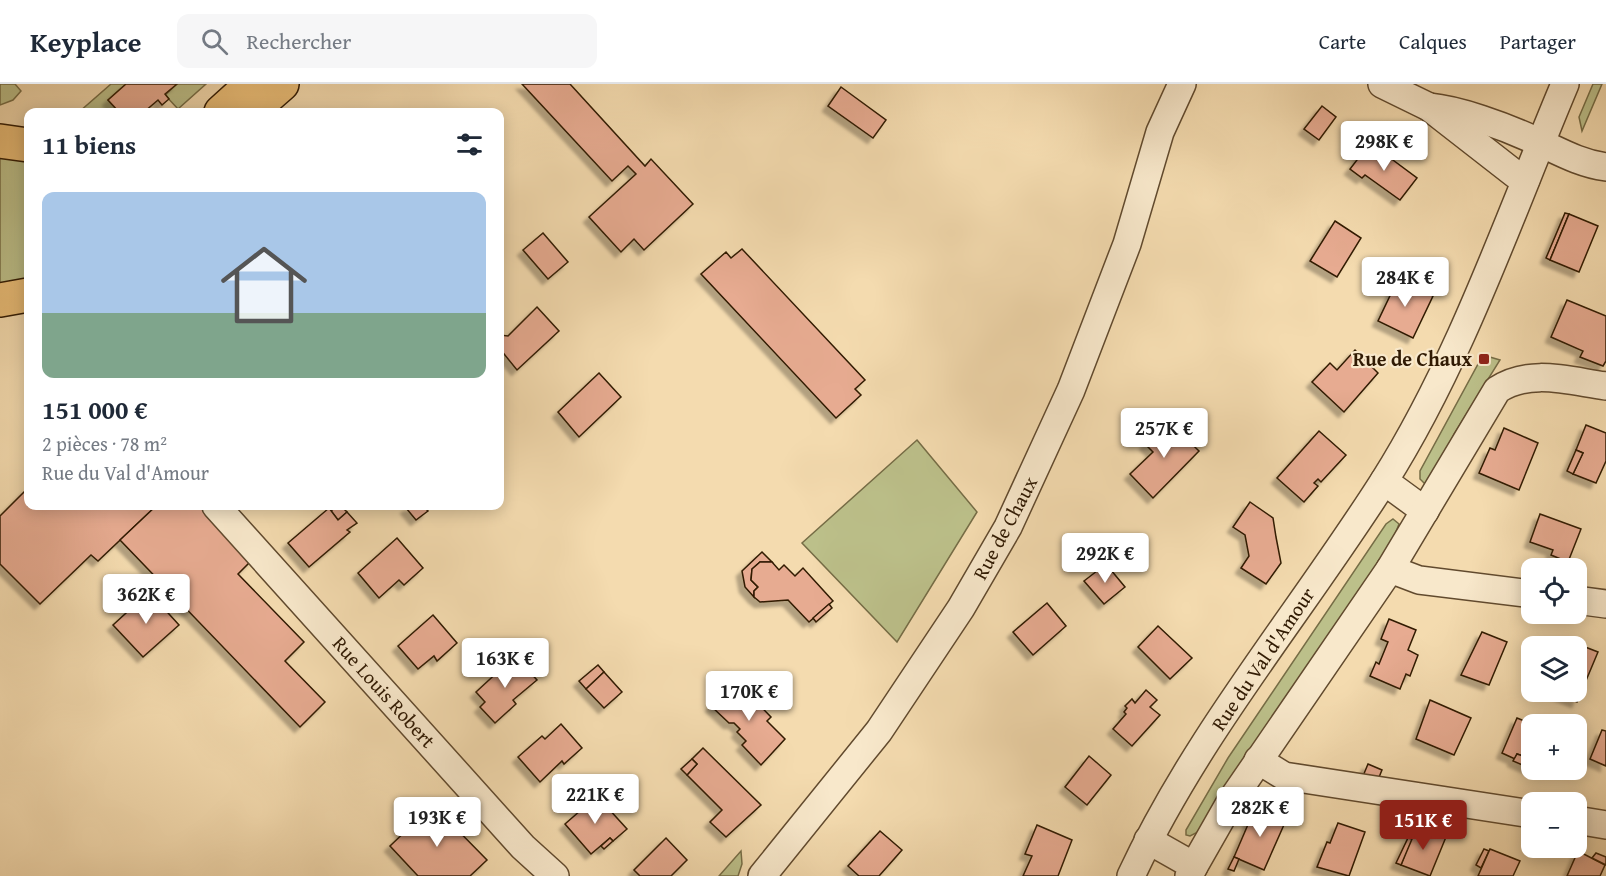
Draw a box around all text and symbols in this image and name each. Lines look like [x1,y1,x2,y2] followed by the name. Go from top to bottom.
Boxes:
[177,14,597,68] search box
[30,21,141,62] text: Keyplace
[198,25,231,58] icon: search
[246,25,351,57] text: Rechercher
[1319,26,1366,57] text: Carte
[1399,26,1467,57] text: Calques
[1500,26,1576,57] text: Partager
[1335,121,1433,172] pin: 298K €
[42,125,136,164] text: 11 biens
[1355,126,1413,155] text: 298K €
[453,128,486,161] icon: filters
[210,231,318,339] icon: home
[1356,257,1454,308] pin: 284K €
[1376,262,1434,291] text: 284K €
[1353,344,1472,373] place label: Rue de Chaux
[1477,352,1491,366] marker: Rue de Chaux
[42,390,148,429] text: 151 000 €
[1115,408,1213,459] pin: 257K €
[1135,413,1193,442] text: 257K €
[42,429,167,458] text: 2 pièces · 78 m²
[42,458,209,487] text: Rue du Val d'Amour
[965,470,1044,585] street label: Rue de Chaux
[1056,533,1154,584] pin: 292K €
[1076,538,1134,567] text: 292K €
[1521,558,1587,858] map controls
[1521,558,1587,624] button: locate
[97,574,195,625] pin: 362K €
[117,579,175,608] text: 362K €
[1204,581,1321,736] street label: Rue du Val d'Amour
[326,629,443,754] street label: Rue Louis Robert
[1521,636,1587,702] button: layers
[456,638,554,689] pin: 163K €
[476,643,534,672] text: 163K €
[700,671,798,722] pin: 170K €
[720,676,778,705] text: 170K €
[1521,714,1587,780] button: +
[546,774,644,825] pin: 221K €
[566,779,624,808] text: 221K €
[1211,787,1309,838] pin: 282K €
[1231,792,1289,821] text: 282K €
[1521,792,1587,858] button: −
[388,797,486,848] pin: 193K €
[1374,800,1472,851] pin: 151K €
[408,802,466,831] text: 193K €
[1394,805,1452,834] text: 151K €

